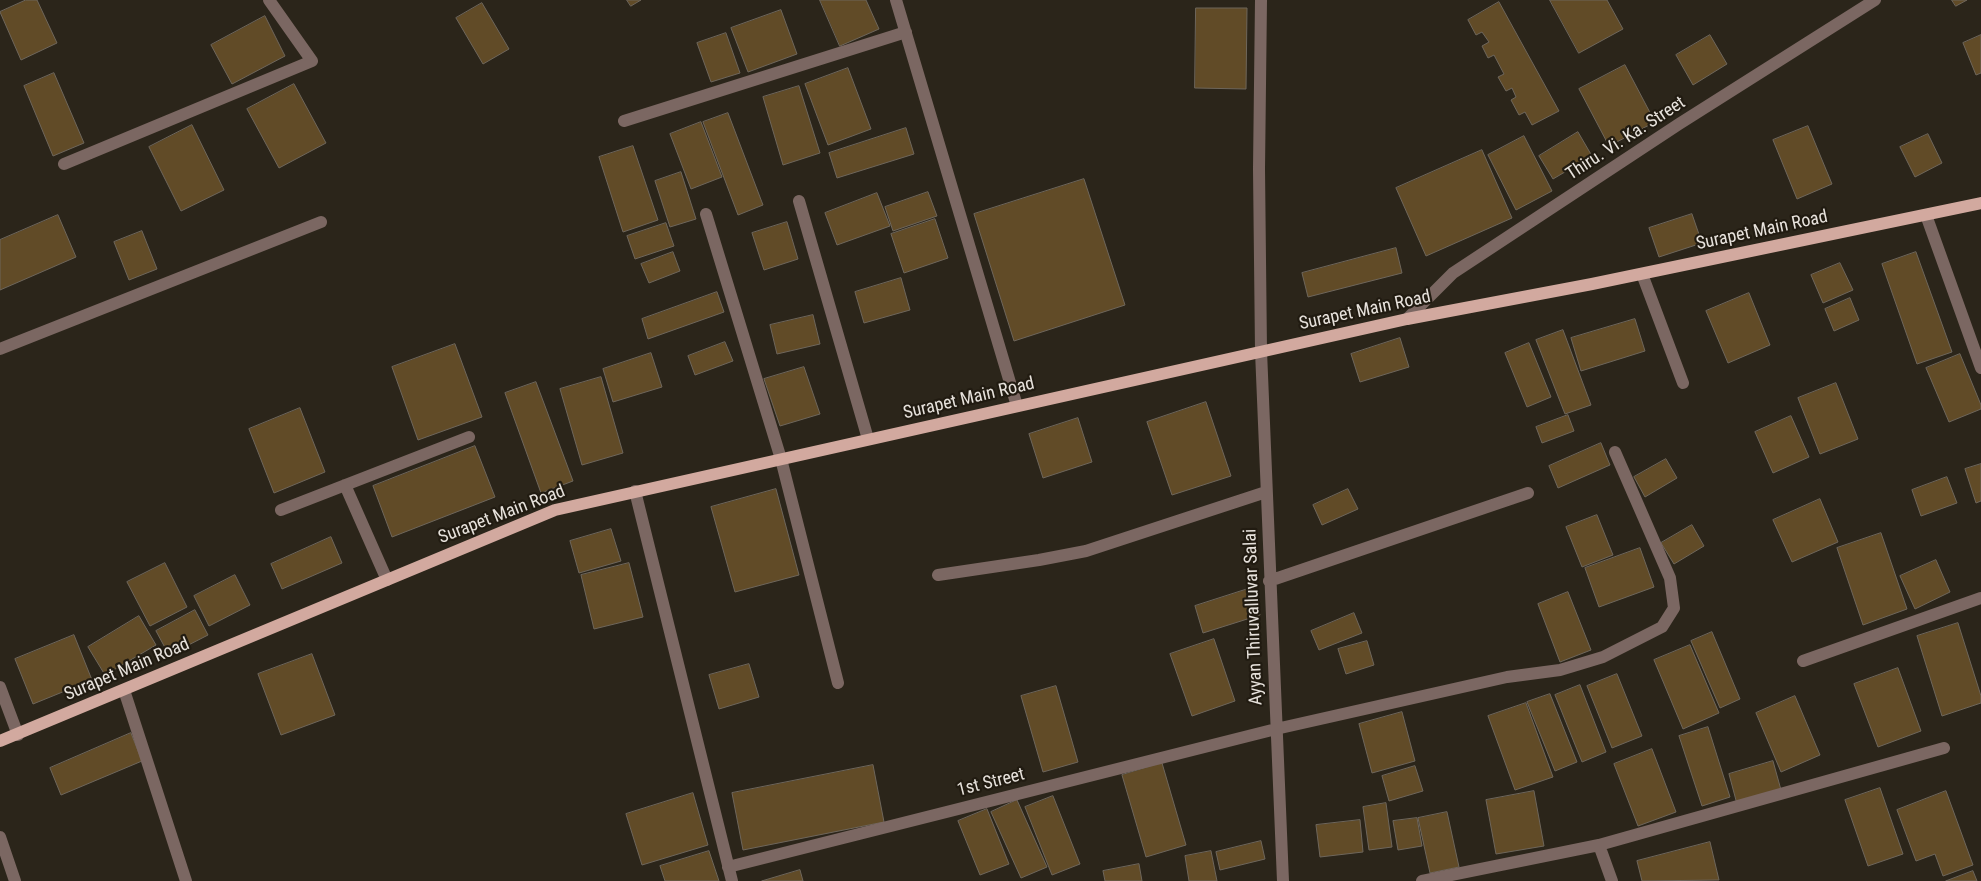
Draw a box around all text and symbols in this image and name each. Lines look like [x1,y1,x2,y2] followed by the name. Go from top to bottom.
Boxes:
[1562,92,1690,186] street label: Thiru. Vi. Ka. Street
[1694,207,1830,255] street label: Surapet Main Road
[1297,287,1433,335] street label: Surapet Main Road
[901,373,1037,425] street label: Surapet Main Road
[436,481,568,549] street label: Surapet Main Road
[1240,528,1268,706] street label: Ayyan Thiruvalluvar Salai
[61,634,193,706] street label: Surapet Main Road
[955,764,1027,802] street label: 1st Street

